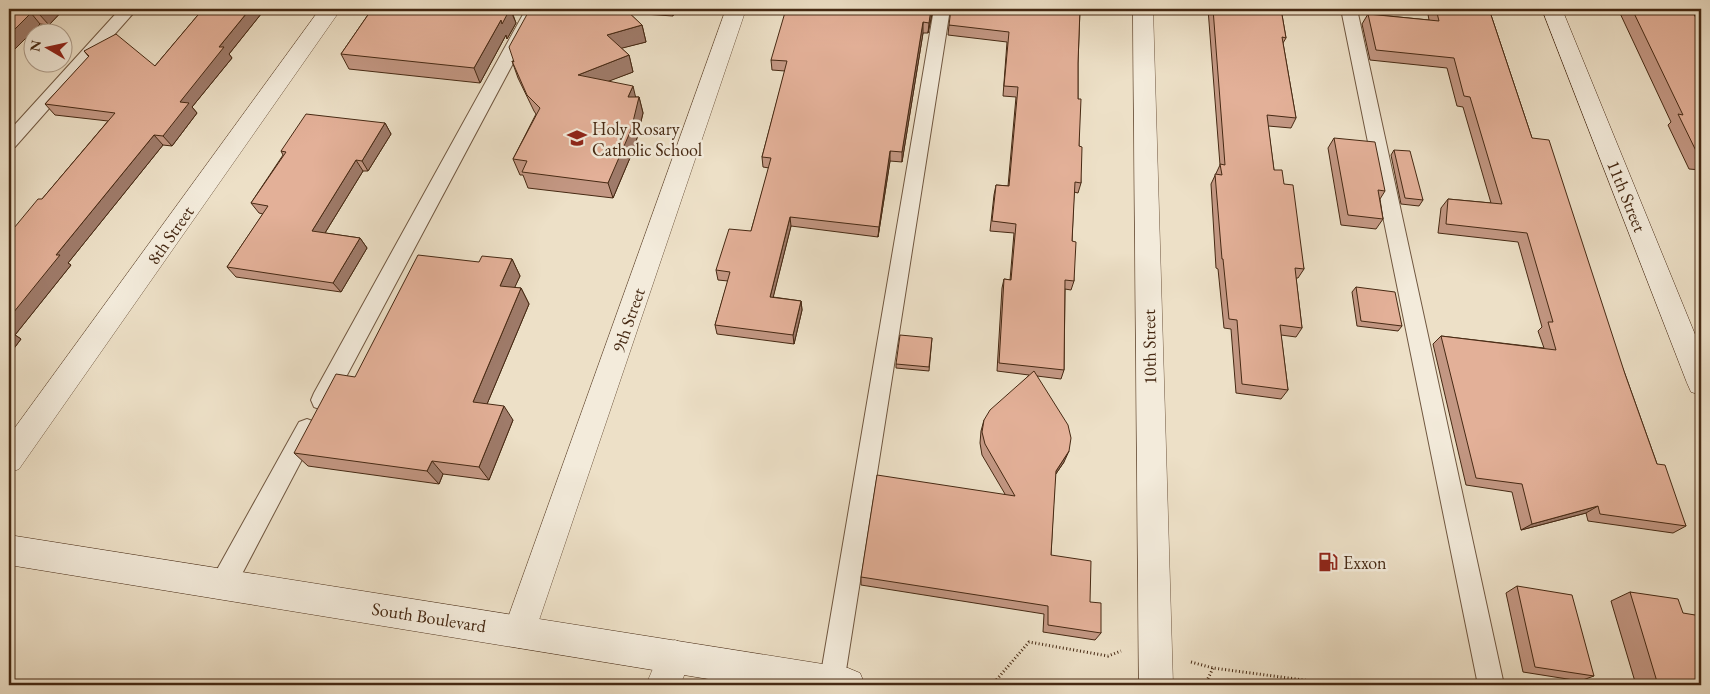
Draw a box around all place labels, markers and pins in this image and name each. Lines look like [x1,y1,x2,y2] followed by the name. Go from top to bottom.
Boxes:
[592,117,702,161] place label: Holy Rosary Catholic School
[566,127,588,149] school or university icon: Holy Rosary Catholic School
[1317,551,1339,573] fuel station icon: Exxon
[1343,551,1387,574] place label: Exxon

